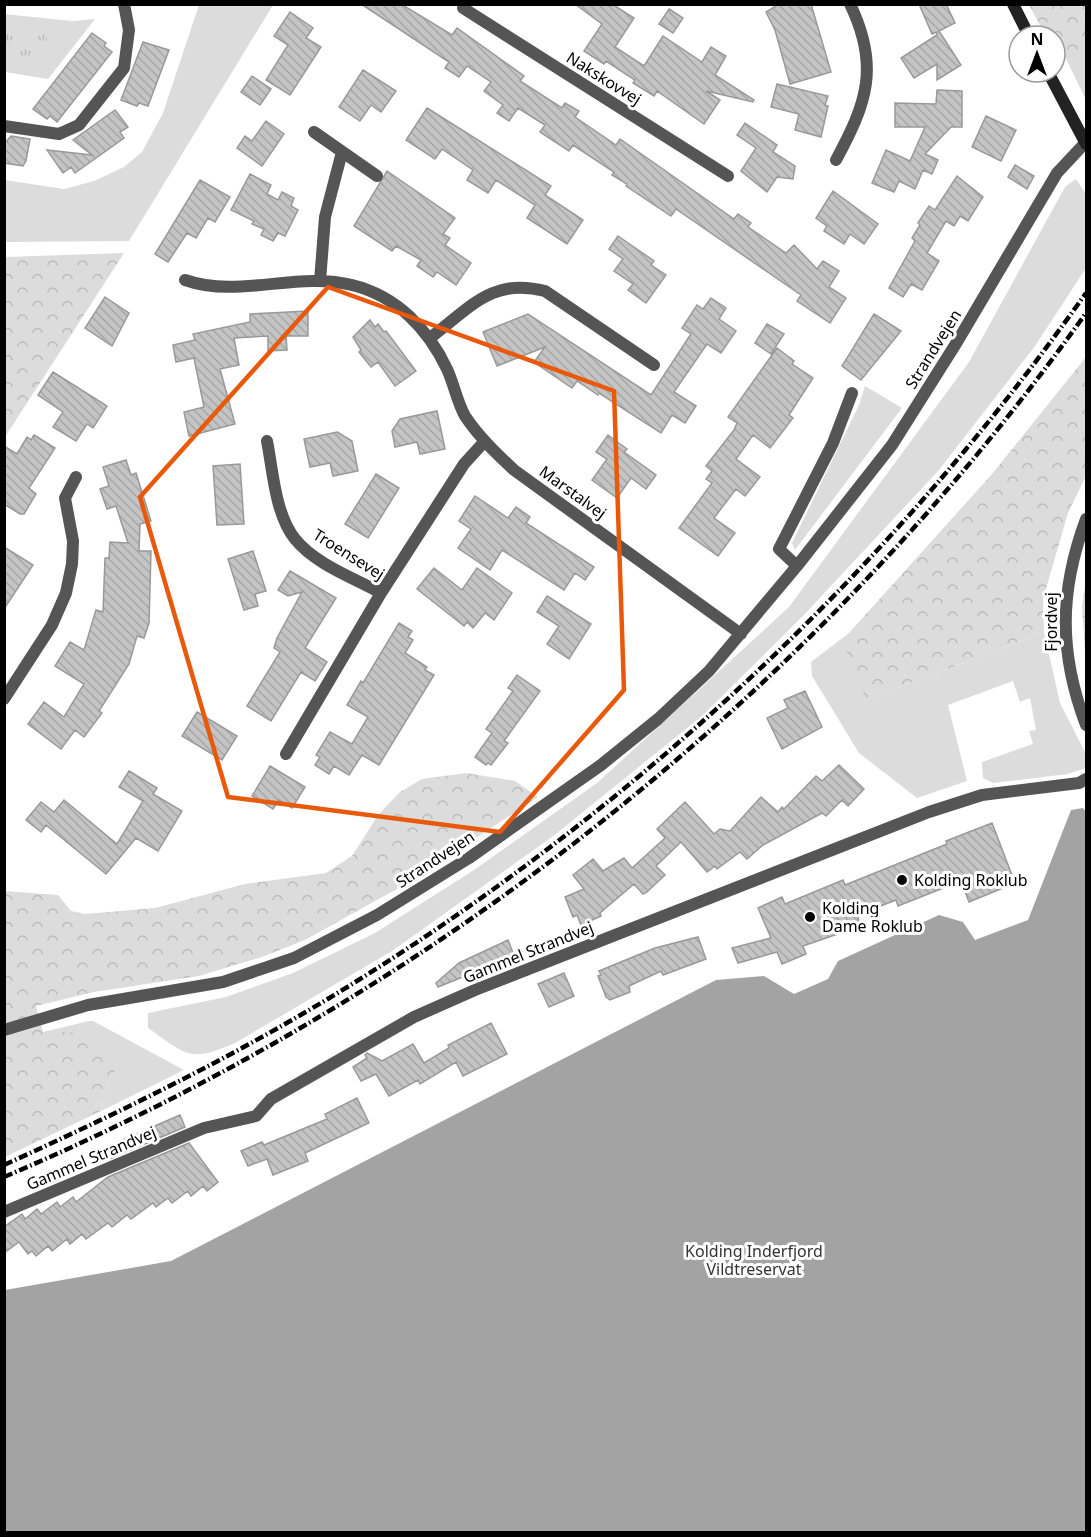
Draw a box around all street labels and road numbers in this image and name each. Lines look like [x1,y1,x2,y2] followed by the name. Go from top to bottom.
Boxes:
[562,46,646,110] street label: Nakskovvej
[900,305,966,393] street label: Strandvejen
[535,460,611,524] street label: Marstalvej
[309,523,389,585] street label: Troensevej
[1040,592,1062,652] street label: Fjordvej
[391,825,479,893] street label: Strandvejen
[460,916,596,988] street label: Gammel Strandvej
[23,1121,159,1195] street label: Gammel Strandvej

